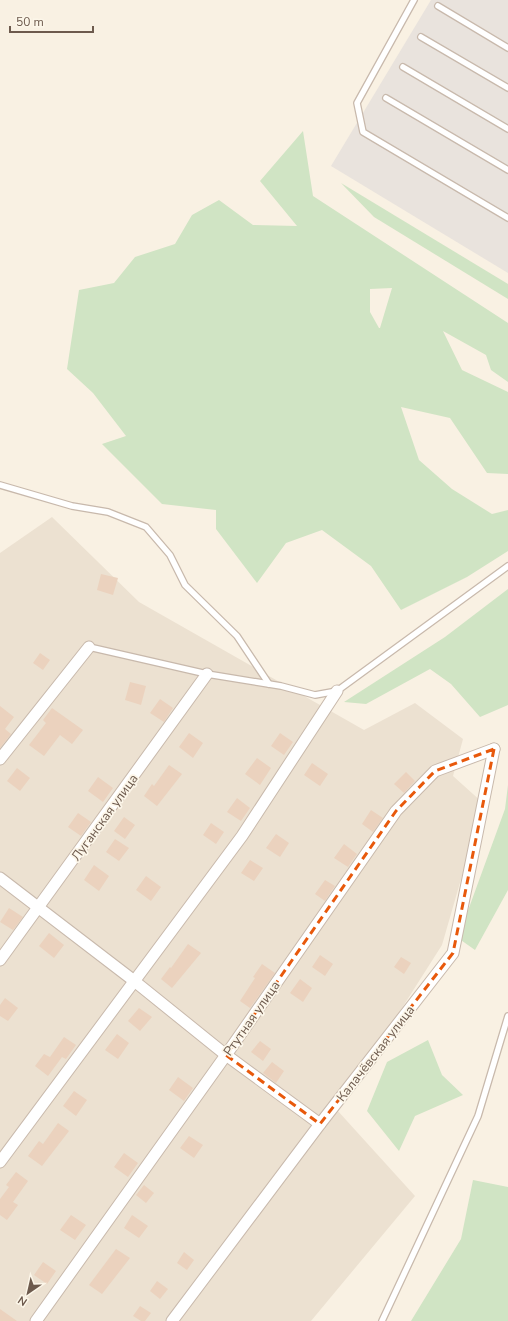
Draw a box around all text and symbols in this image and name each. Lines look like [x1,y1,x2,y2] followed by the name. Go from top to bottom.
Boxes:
[10,8,93,34] scale bar
[16,14,44,30] text: 50 m
[67,770,142,865] street label: Луганская улица
[219,977,284,1060] street label: Ртутная улица
[332,1002,419,1106] street label: Калачёвская улица
[8,1273,48,1313] north arrow
[15,1292,30,1309] text: N

